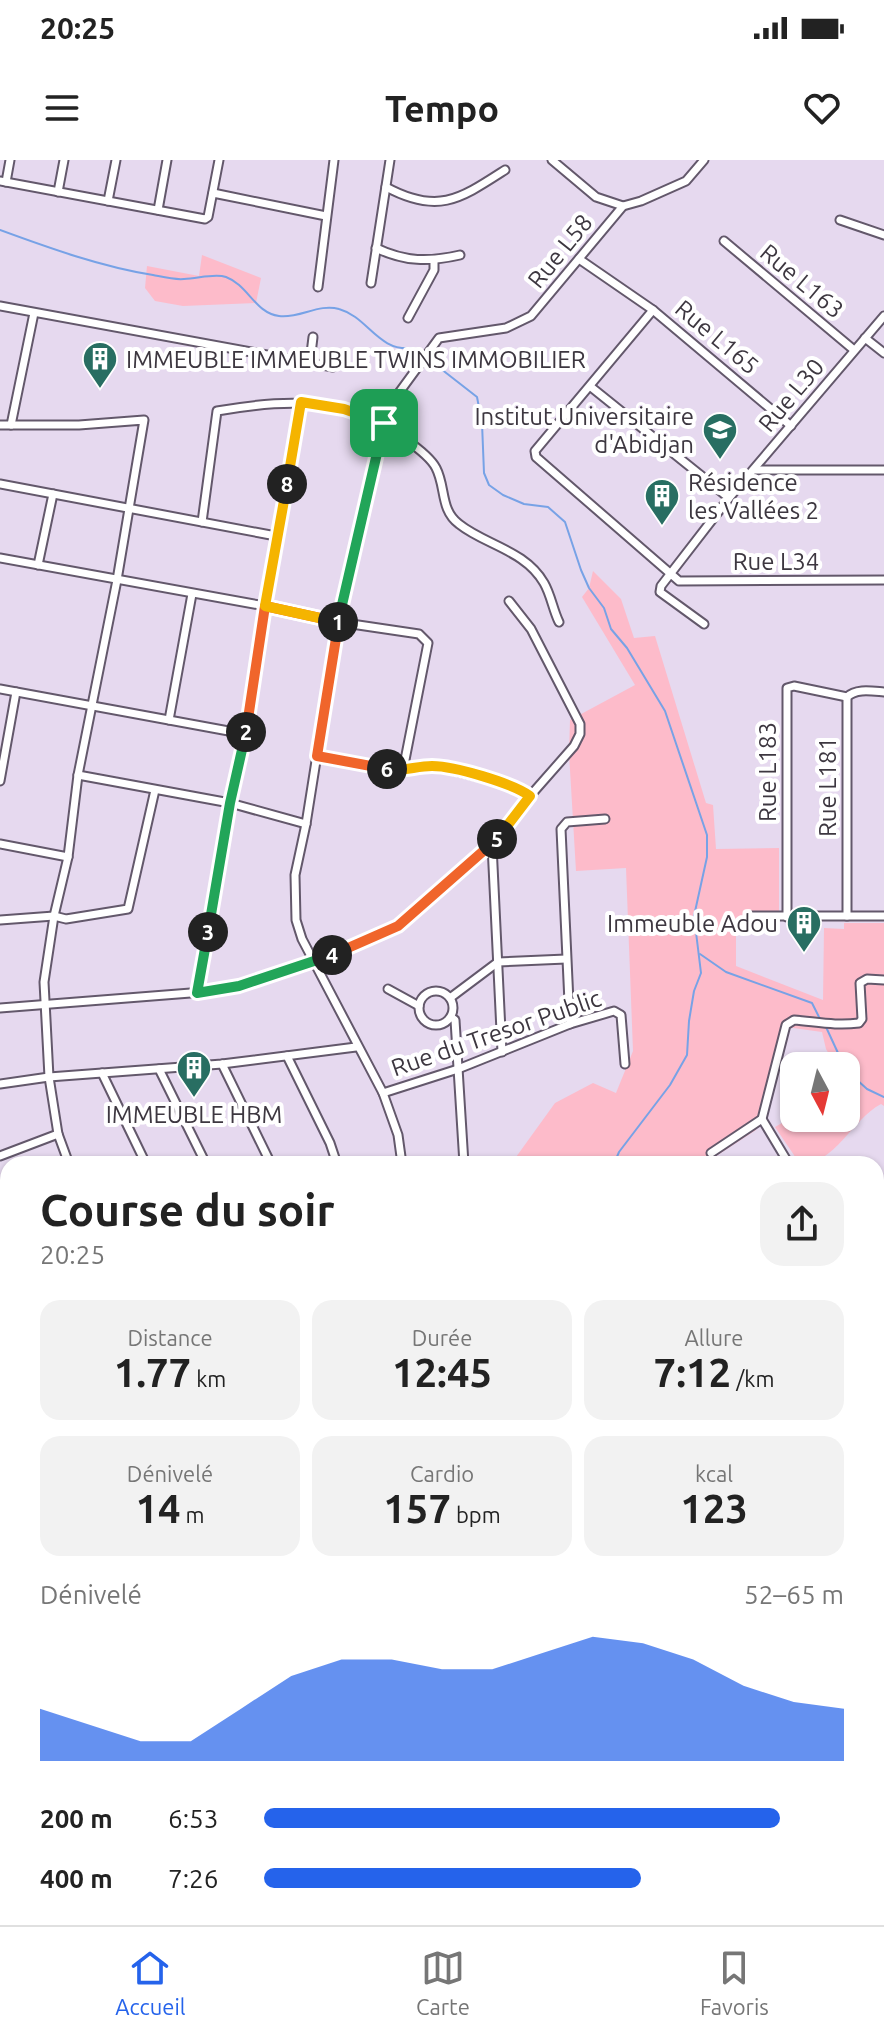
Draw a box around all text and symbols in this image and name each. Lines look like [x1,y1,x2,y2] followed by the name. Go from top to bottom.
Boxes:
[40,11,115,45] text: 20:25
[40,86,84,130] icon: menu
[800,86,844,130] icon: heart
[385,88,499,129] text: Tempo
[522,209,598,293] street label: Rue L58
[755,238,849,324] street label: Rue L163
[670,294,764,380] street label: Rue L165
[81,340,119,390] building icon: IMMEUBLE IMMEUBLE TWINS IMMOBILIER
[126,346,586,373] place label: IMMEUBLE IMMEUBLE TWINS IMMOBILIER
[753,353,829,437] street label: Rue L30
[350,389,418,457] pin
[362,401,406,445] icon: arrive
[474,403,694,458] place label: Institut Universitaire d'Abidjan
[701,411,739,461] school or university icon: Institut Universitaire d'Abidjan
[267,464,307,504] pin: 8
[688,469,819,524] place label: Résidence les Vallées 2
[281,471,293,496] text: 8
[643,477,681,527] building icon: Résidence les Vallées 2
[733,548,819,575] street label: Rue L34
[318,602,358,642] pin: 1
[332,609,344,634] text: 1
[226,712,266,752] pin: 2
[240,719,252,744] text: 2
[754,722,781,822] street label: Rue L183
[814,737,841,837] street label: Rue L181
[367,749,407,789] pin: 6
[381,756,393,781] text: 6
[477,819,517,859] pin: 5
[491,826,503,851] text: 5
[785,904,823,954] building icon: Immeuble Adou
[607,910,778,937] place label: Immeuble Adou
[188,912,228,952] pin: 3
[202,919,214,944] text: 3
[312,935,352,975] pin: 4
[326,942,338,967] text: 4
[388,984,604,1082] street label: Rue du Tresor Public
[175,1049,213,1099] building icon: IMMEUBLE HBM
[780,1052,860,1132] north arrow
[780,1052,860,1132] map controls
[106,1101,282,1128] place label: IMMEUBLE HBM
[760,1182,844,1266] button: share
[40,1185,335,1234] text: Course du soir
[40,1240,105,1269] text: 20:25
[127,1325,213,1350] text: Distance
[412,1325,472,1350] text: Durée
[685,1325,743,1350] text: Allure
[114,1350,191,1395] text: 1.77
[392,1350,492,1395] text: 12:45
[654,1350,731,1395] text: 7:12
[191,1366,226,1391] text: km
[731,1366,774,1391] text: /km
[127,1461,213,1486] text: Dénivelé
[410,1461,474,1486] text: Cardio
[695,1461,733,1486] text: kcal
[135,1486,181,1531] text: 14
[383,1486,451,1531] text: 157
[680,1486,748,1531] text: 123
[181,1502,205,1527] text: m
[451,1502,501,1527] text: bpm
[40,1580,142,1609] text: Dénivelé
[744,1580,844,1609] text: 52–65 m
[40,1804,113,1833] text: 200 m
[168,1804,218,1833] text: 6:53
[40,1864,113,1893] text: 400 m
[168,1864,218,1893] text: 7:26
[115,1946,186,2019] tab: Accueil
[416,1946,470,2019] tab: Carte
[700,1946,769,2019] tab: Favoris

